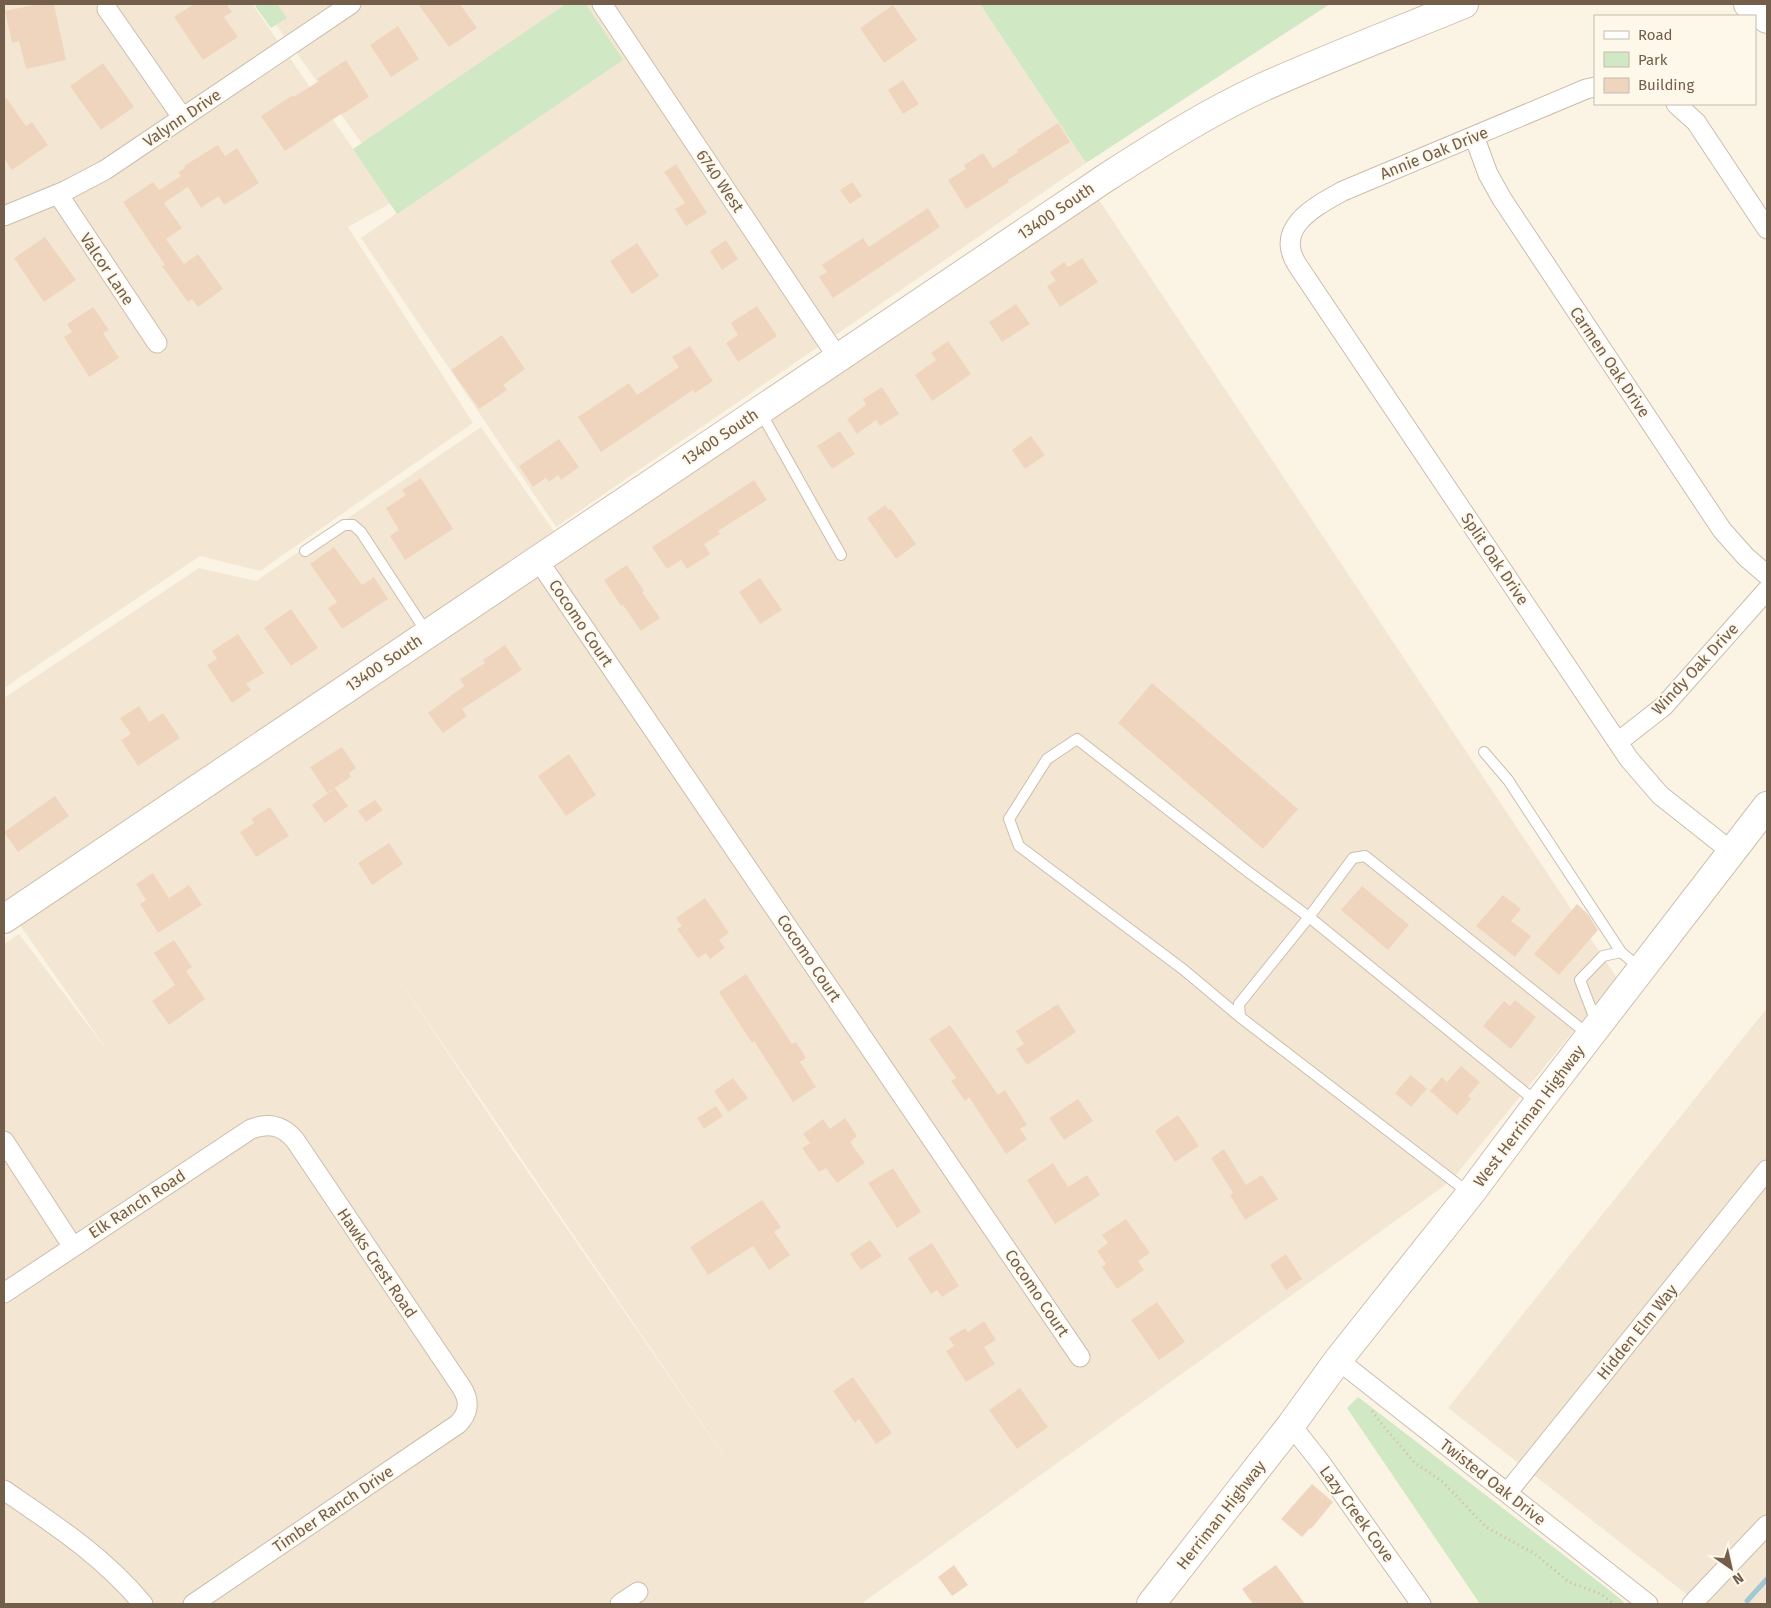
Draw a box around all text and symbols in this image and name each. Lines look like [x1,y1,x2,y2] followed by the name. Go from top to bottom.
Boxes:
[1594,15,1756,105] legend
[1638,26,1673,44] text: Road
[1638,51,1668,69] text: Park
[1638,76,1694,94] text: Building
[139,85,225,151] street label: Valynn Drive
[1377,123,1491,183] street label: Annie Oak Drive
[692,146,748,216] street label: 6740 West
[1014,179,1098,243] street label: 13400 South
[76,229,138,309] street label: Valcor Lane
[1566,303,1654,421] street label: Carmen Oak Drive
[678,405,762,469] street label: 13400 South
[1457,509,1533,609] street label: Split Oak Drive
[545,576,617,670] street label: Cocomo Court
[1648,619,1742,719] street label: Windy Oak Drive
[342,631,426,695] street label: 13400 South
[773,911,845,1005] street label: Cocomo Court
[1470,1041,1589,1191] street label: West Herriman Highway
[85,1166,189,1242] street label: Elk Ranch Road
[333,1204,421,1322] street label: Hawks Crest Road
[1001,1246,1073,1340] street label: Cocomo Court
[1593,1280,1681,1383] street label: Hidden Elm Way
[1436,1435,1550,1529] street label: Twisted Oak Drive
[1173,1457,1270,1573] street label: Herriman Highway
[269,1462,397,1556] street label: Timber Ranch Drive
[1316,1462,1398,1566] street label: Lazy Creek Cove
[1706,1543,1756,1593] north arrow
[1729,1569,1747,1588] text: N

